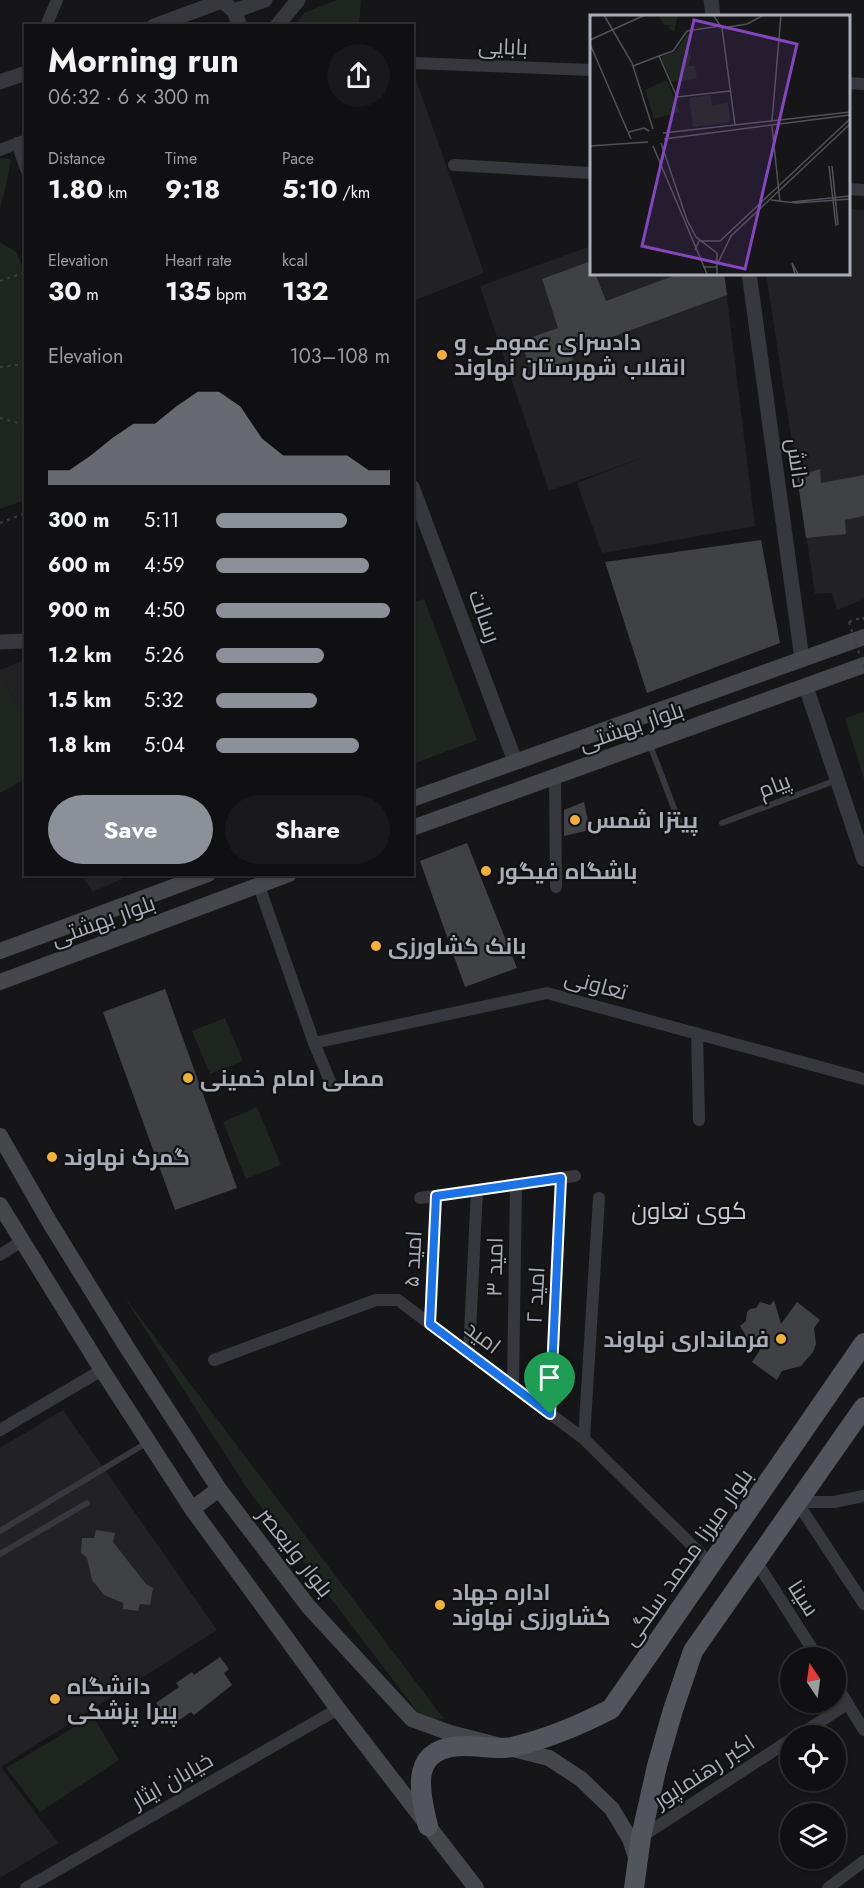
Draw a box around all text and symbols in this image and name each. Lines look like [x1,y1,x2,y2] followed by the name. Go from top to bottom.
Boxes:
[590,15,849,274] inset map
[477,29,529,63] street label: بابایی
[48,37,239,84] text: Morning run
[327,44,390,107] button: share
[48,83,210,112] text: 06:32 · 6 × 300 m
[48,147,105,170] text: Distance
[165,147,197,170] text: Time
[282,147,314,170] text: Pace
[48,170,103,208] text: 1.80
[165,170,220,208] text: 9:18
[282,170,338,208] text: 5:10
[103,181,127,204] text: km
[338,181,370,204] text: /km
[48,249,108,272] text: Elevation
[165,249,232,272] text: Heart rate
[282,249,308,272] text: kcal
[48,272,81,310] text: 30
[165,272,211,310] text: 135
[282,272,328,310] text: 132
[81,283,99,306] text: m
[211,283,247,306] text: bpm
[454,326,686,383] place label: دادسرای عمومی و انقلاب شهرستان نهاوند
[48,342,123,371] text: Elevation
[290,342,390,371] text: 103–108 m
[435,348,449,362] marker: دادسرای عمومی و انقلاب شهرستان نهاوند
[779,436,817,490] street label: دانش
[48,506,109,535] text: 300 m
[144,506,179,535] text: 5:11
[48,551,110,580] text: 600 m
[144,551,184,580] text: 4:59
[461,585,509,647] street label: رسالت
[48,596,110,625] text: 900 m
[144,596,185,625] text: 4:50
[48,641,112,670] text: 1.2 km
[144,641,184,670] text: 5:26
[48,686,111,715] text: 1.5 km
[144,686,184,715] text: 5:32
[574,693,688,759] street label: بلوار بهشتی
[48,731,111,760] text: 1.8 km
[144,731,185,760] text: 5:04
[753,764,795,806] street label: پیام
[48,795,213,864] button: Save
[225,795,390,864] button: Share
[587,804,698,836] place label: پیتزا شمس
[568,813,582,827] marker: پیتزا شمس
[497,855,637,887] place label: باشگاه فیگور
[479,864,493,878] marker: باشگاه فیگور
[46,886,160,954] street label: بلوار بهشتی
[388,930,526,962] place label: بانک کشاورزی
[369,939,383,953] marker: بانک کشاورزی
[561,960,631,1008] street label: تعاونی
[200,1062,384,1094] place label: مصلی امام خمینی
[181,1071,195,1085] marker: مصلی امام خمینی
[64,1141,190,1173] place label: گمرک نهاوند
[45,1150,59,1164] marker: گمرک نهاوند
[631,1193,747,1228] district label: کوی تعاون
[395,1230,429,1288] street label: امید ۵
[477,1237,511,1297] street label: امید ۳
[518,1266,552,1324] street label: امید ۲
[458,1313,508,1361] street label: امید
[604,1323,769,1355] place label: فرمانداری نهاوند
[774,1332,788,1346] marker: فرمانداری نهاوند
[524,1352,575,1414] pin
[533,1361,566,1394] icon: arrive
[614,1462,760,1652] street label: بلوار میرزا محمد سلگی
[249,1499,341,1604] street label: بلوار ولیعصر
[780,1574,828,1622] street label: سینا
[452,1576,610,1633] place label: اداره جهاد کشاورزی نهاوند
[433,1598,447,1612] marker: اداره جهاد کشاورزی نهاوند
[780,1647,846,1713] north arrow
[780,1647,846,1869] map controls
[67,1670,177,1727] place label: دانشگاه پیرا پزشکی
[48,1692,62,1706] marker: دانشگاه پیرا پزشکی
[780,1725,846,1791] button: locate
[645,1726,761,1817] street label: اکبر رهنماپور
[124,1744,219,1817] street label: خیابان ایثار
[780,1803,846,1869] button: layers

